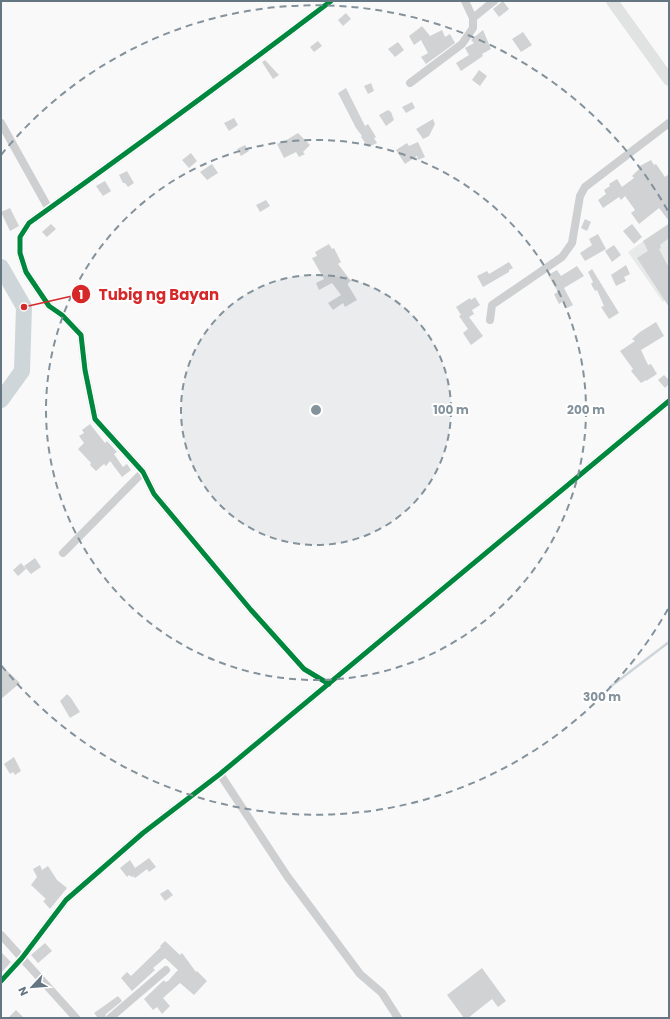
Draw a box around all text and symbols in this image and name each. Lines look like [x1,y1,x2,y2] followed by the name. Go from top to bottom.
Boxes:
[71,281,227,308] callout: Tubig ng Bayan
[99,284,219,305] text: Tubig ng Bayan
[79,286,83,303] text: 1
[433,401,469,418] text: 100 m
[567,401,605,418] text: 200 m
[309,403,323,417] centre of rings
[583,688,621,705] text: 300 m
[12,967,52,1007] north arrow
[14,984,32,999] text: N

